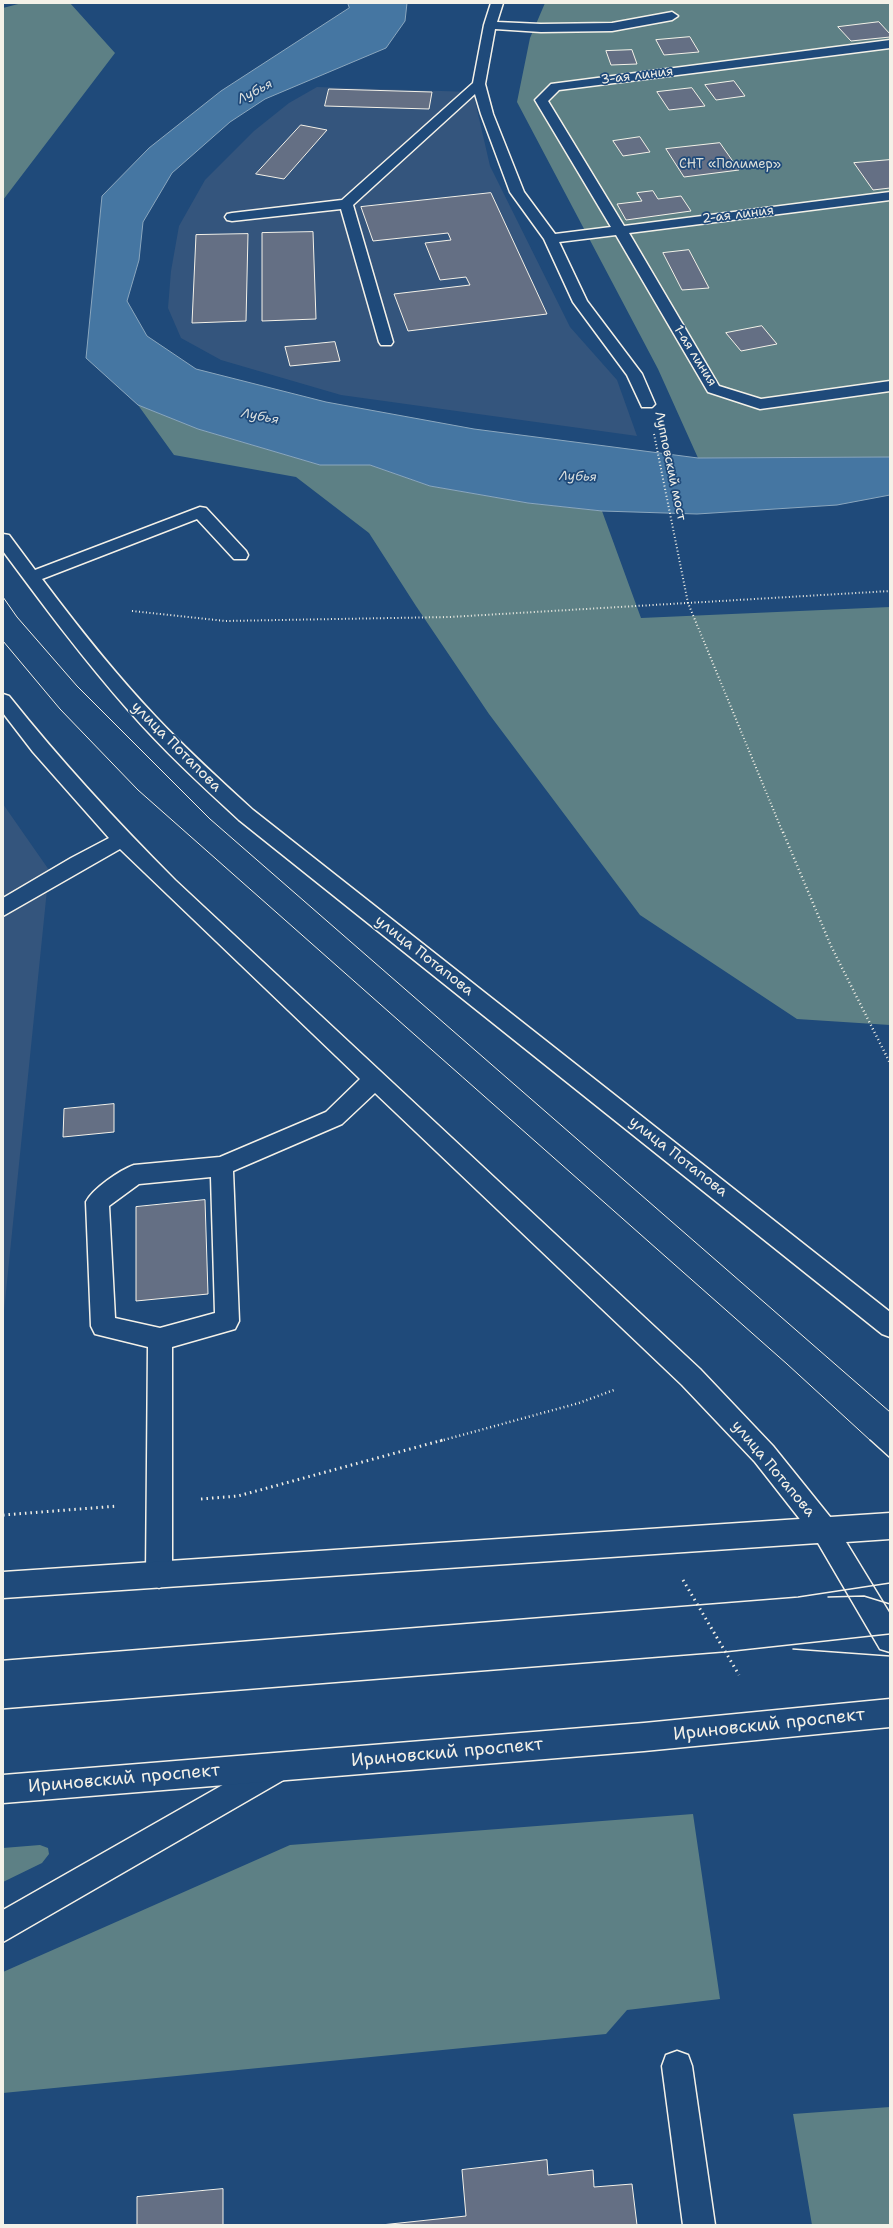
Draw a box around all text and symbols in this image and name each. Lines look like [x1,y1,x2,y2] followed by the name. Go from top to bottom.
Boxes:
[600,64,674,88] street label: 3-ая линия
[235,76,275,108] water label: Лубья
[679,157,781,173] park label: СНТ «Полимер»
[701,203,775,227] street label: 2-ая линия
[670,323,720,389] street label: 1-ая линия
[240,406,280,428] water label: Лубья
[651,410,689,522] street label: Лупповский мост
[559,469,597,485] water label: Лубья
[127,698,225,796] street label: улица Потапова
[371,912,477,1000] street label: улица Потапова
[625,1113,731,1201] street label: улица Потапова
[727,1417,819,1521] street label: улица Потапова
[672,1704,866,1746] street label: Ириновский проспект
[350,1734,544,1772] street label: Ириновский проспект
[27,1760,221,1798] street label: Ириновский проспект

